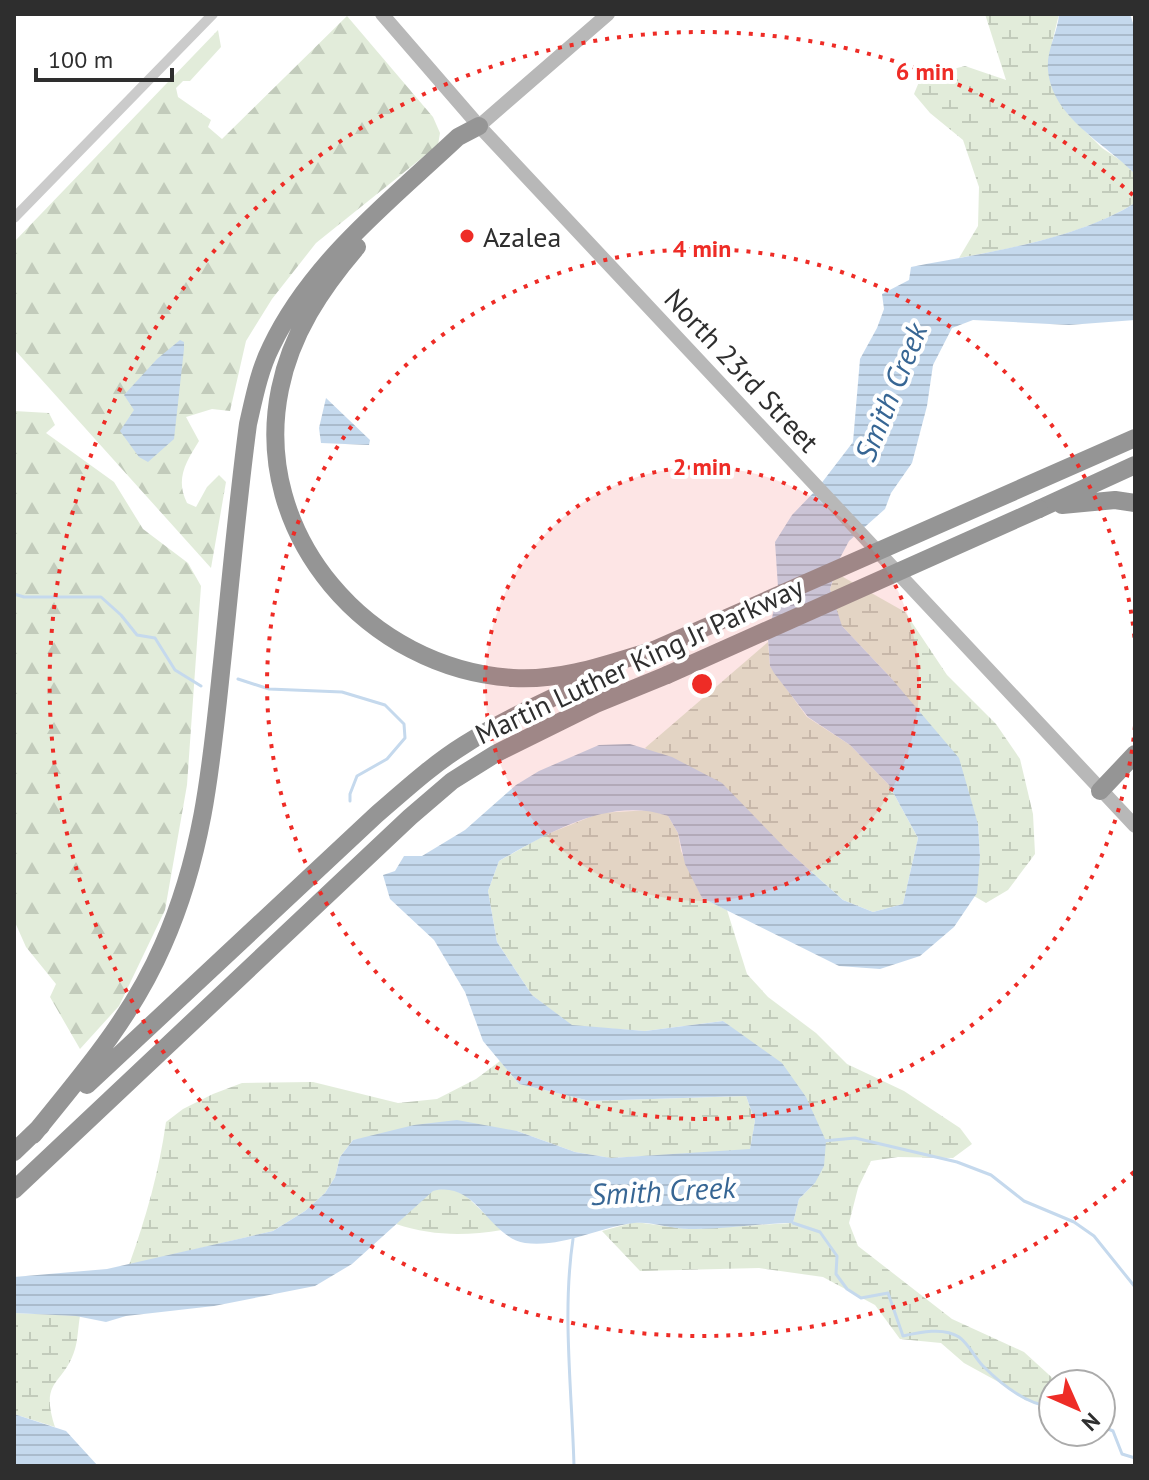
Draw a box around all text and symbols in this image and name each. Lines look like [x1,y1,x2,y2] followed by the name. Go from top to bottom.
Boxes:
[36,32,172,82] scale bar
[48,44,113,75] text: 100 m
[896,56,954,87] text: 6 min
[483,218,561,255] place label: Azalea
[458,227,476,245] marker: Azalea
[673,233,731,264] text: 4 min
[657,280,828,460] street label: North 23rd Street
[845,316,936,467] water label: Smith Creek
[673,451,731,482] text: 2 min
[469,568,809,752] street label: Martin Luther King Jr Parkway
[688,670,716,698] centre of rings
[589,1167,738,1213] water label: Smith Creek
[1037,1368,1117,1448] north arrow
[1076,1407,1106,1437] text: N

